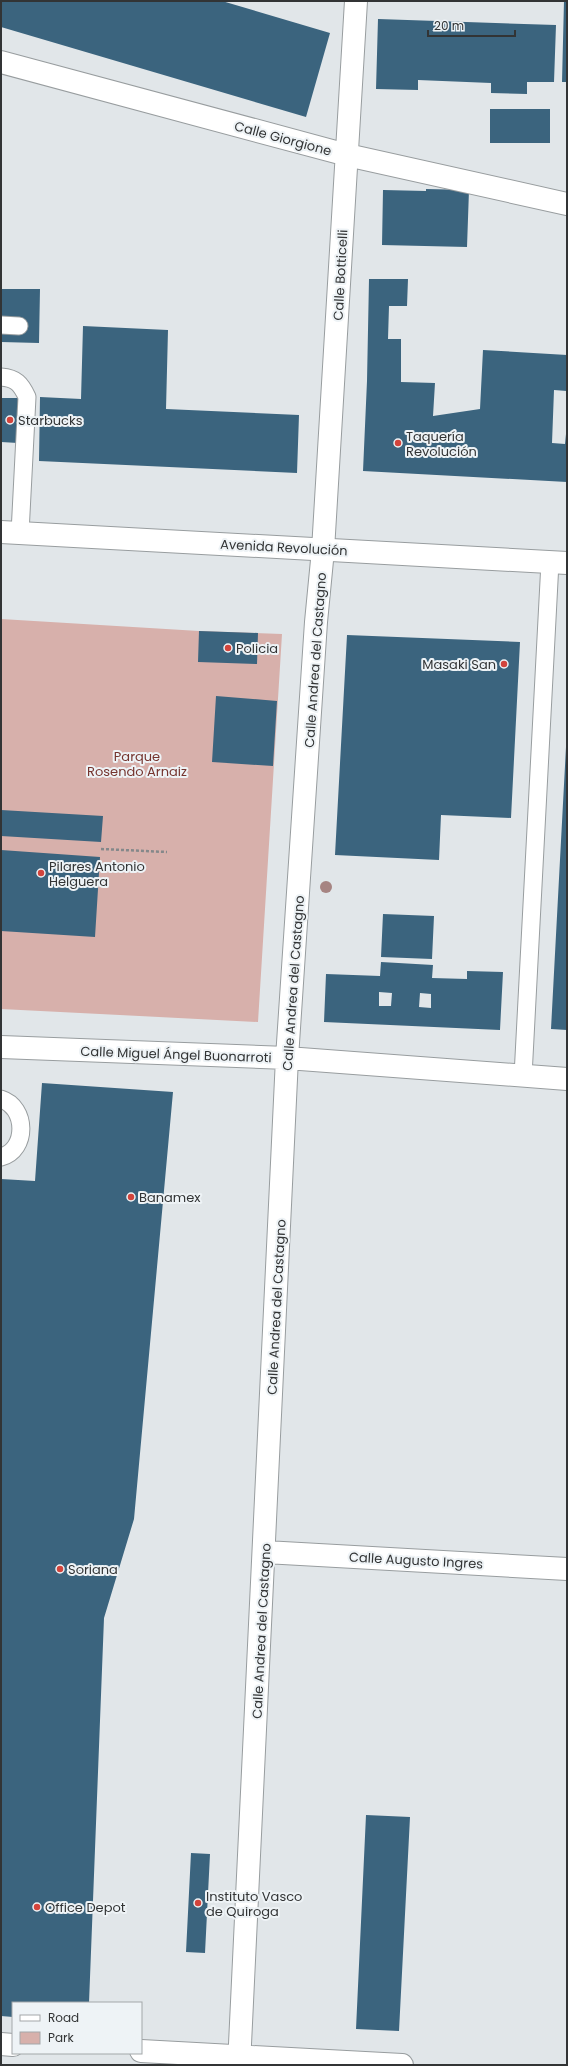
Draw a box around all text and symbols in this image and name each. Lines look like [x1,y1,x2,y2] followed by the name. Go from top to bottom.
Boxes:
[428,12,515,38] scale bar
[434,17,464,34] text: 20 m
[232,116,334,161] street label: Calle Giorgione
[329,229,352,321] street label: Calle Botticelli
[18,411,83,430] place label: Starbucks
[5,415,15,425] marker: Starbucks
[406,427,477,461] place label: Taquería Revolución
[393,438,403,448] marker: Taquería Revolución
[220,535,348,560] street label: Avenida Revolución
[300,572,331,748] street label: Calle Andrea del Castagno
[236,639,278,658] place label: Policia
[223,643,233,653] marker: Policia
[422,655,496,674] place label: Masaki San
[499,659,509,669] marker: Masaki San
[87,747,187,781] park label: Parque Rosendo Arnaiz
[49,857,145,891] place label: Pilares Antonio Helguera
[36,868,46,878] marker: Pilares Antonio Helguera
[278,895,309,1071] street label: Calle Andrea del Castagno
[80,1042,272,1067] street label: Calle Miguel Ángel Buonarroti
[139,1188,201,1207] place label: Banamex
[126,1192,136,1202] marker: Banamex
[262,1219,291,1395] street label: Calle Andrea del Castagno
[247,1543,276,1719] street label: Calle Andrea del Castagno
[348,1547,484,1574] street label: Calle Augusto Ingres
[68,1560,118,1579] place label: Soriana
[55,1564,65,1574] marker: Soriana
[206,1887,302,1921] place label: Instituto Vasco de Quiroga
[45,1898,126,1917] place label: Office Depot
[193,1898,203,1908] marker: Instituto Vasco de Quiroga
[32,1902,42,1912] marker: Office Depot
[12,2002,142,2054] legend
[48,2009,79,2026] text: Road
[48,2029,75,2046] text: Park

